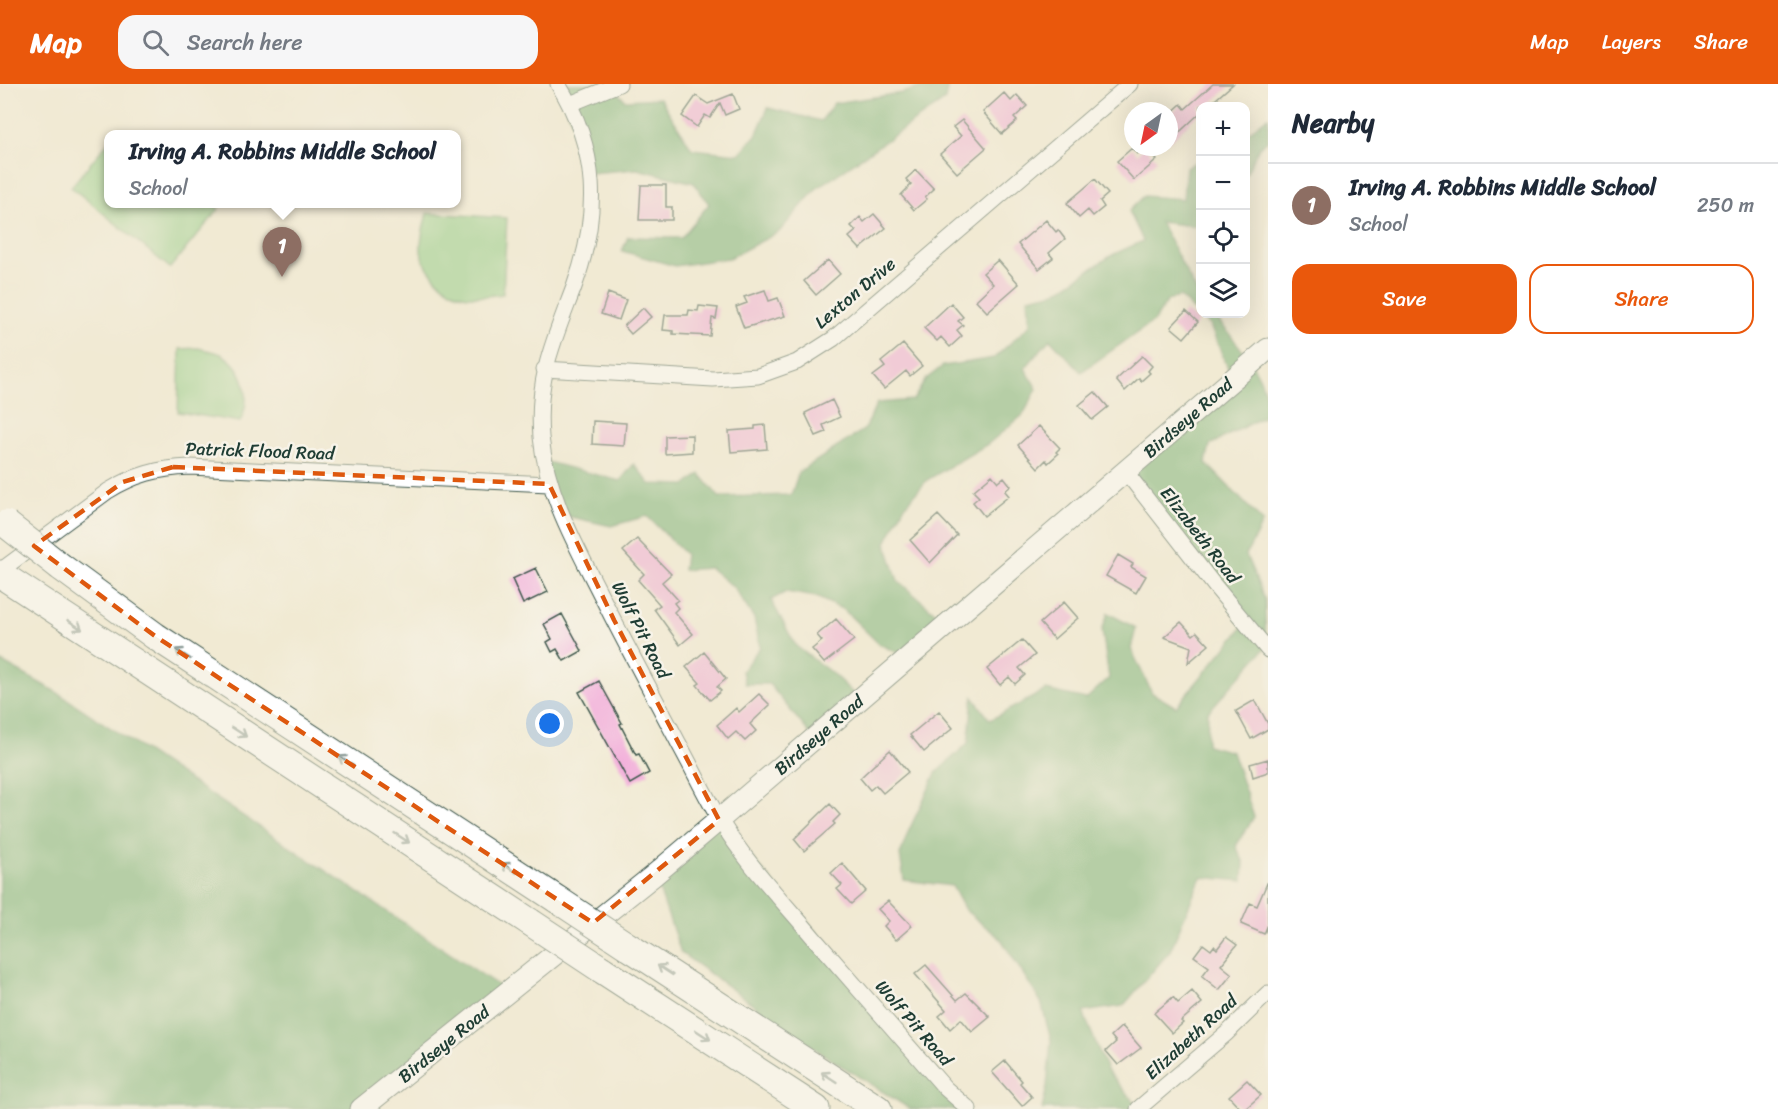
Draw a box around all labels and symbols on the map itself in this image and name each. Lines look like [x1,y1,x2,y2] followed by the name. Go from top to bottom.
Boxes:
[1124,102,1178,156] north arrow
[262,228,302,277] pin: 1
[807,249,903,337] street label: Lexton Drive
[1136,368,1242,467] street label: Birdseye Road
[185,432,337,470] street label: Patrick Flood Road
[1152,479,1249,592] street label: Elizabeth Road
[603,575,680,686] street label: Wolf Pit Road
[67,619,83,631] one-way arrow
[176,648,192,660] one-way arrow
[767,685,873,784] street label: Birdseye Road
[535,709,564,738] your location
[230,725,247,738] one-way arrow
[338,755,355,767] one-way arrow
[393,833,410,845] one-way arrow
[501,862,518,874] one-way arrow
[657,964,674,977] one-way arrow
[867,972,962,1075] street label: Wolf Pit Road
[1137,985,1246,1088] street label: Elizabeth Road
[391,996,498,1091] street label: Birdseye Road
[694,1029,711,1041] one-way arrow
[821,1071,837,1083] one-way arrow

